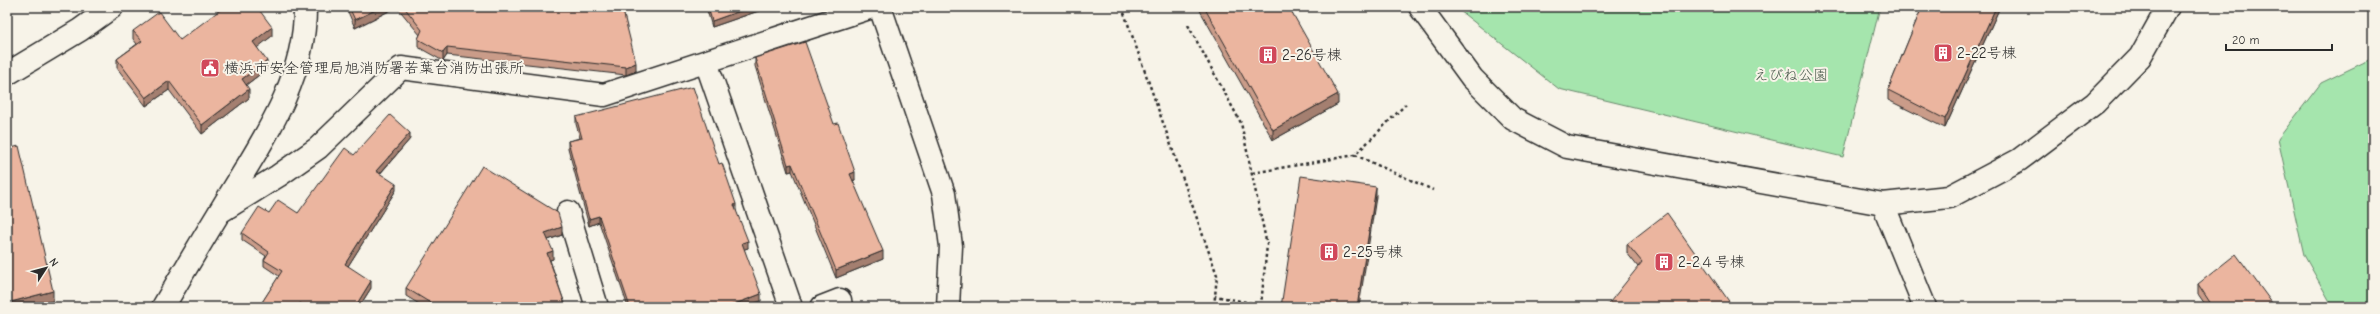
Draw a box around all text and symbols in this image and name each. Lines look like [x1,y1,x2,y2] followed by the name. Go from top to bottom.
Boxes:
[2226,26,2332,52] scale bar
[2232,33,2260,47] text: 20 m
[1932,42,1954,64] building icon: 2-22号棟
[1257,44,1279,66] building icon: 2-26号棟
[1957,44,2017,62] place label: 2-22号棟
[1282,46,1342,64] place label: 2-26号棟
[199,57,221,79] public building icon: 横浜市安全管理局旭消防署若葉台消防出張所
[224,59,524,77] place label: 横浜市安全管理局旭消防署若葉台消防出張所
[1754,66,1828,84] park label: えびね公園
[1318,241,1340,263] building icon: 2-25号棟
[1343,243,1403,261] place label: 2-25号棟
[26,248,66,288] north arrow
[1653,251,1675,273] building icon: 2-2４号棟
[1678,253,1745,271] place label: 2-2４号棟
[46,256,61,269] text: N

